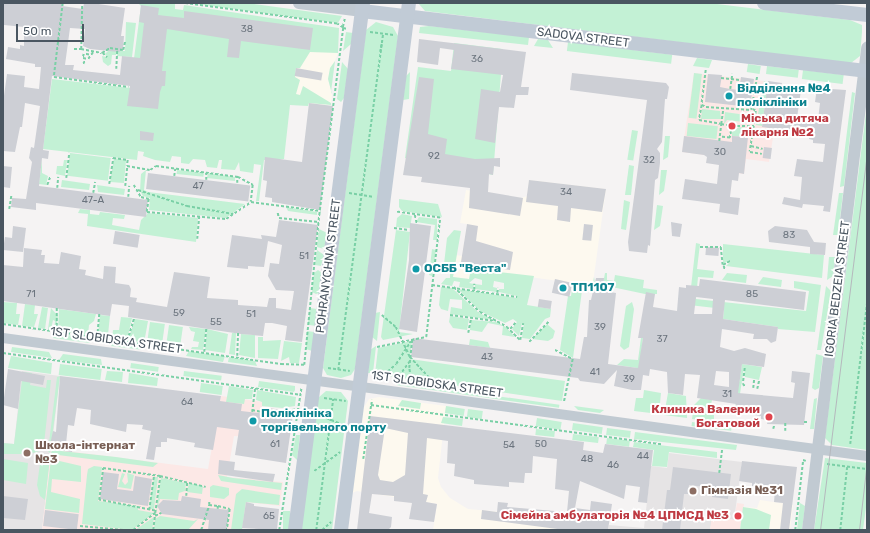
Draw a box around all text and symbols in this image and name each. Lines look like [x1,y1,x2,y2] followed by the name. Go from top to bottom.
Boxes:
[18,16,86,42] scale bar
[23,24,51,38] text: 50 m
[241,24,253,36] house number: 38
[536,25,630,51] street label: SADOVA STREET
[471,54,483,66] house number: 36
[737,82,831,110] place label: Відділення №4 поліклініки
[724,91,734,101] marker: Відділення №4 поліклініки
[741,112,829,140] place label: Міська дитяча лікарня №2
[726,120,738,132] marker: Міська дитяча лікарня №2
[714,147,726,159] house number: 30
[428,151,440,163] house number: 92
[643,155,655,167] house number: 32
[192,181,204,193] house number: 47
[560,187,572,199] house number: 34
[82,195,104,207] house number: 47-А
[314,198,344,334] street label: POHRANYCHNA STREET
[822,220,854,358] street label: IGORIA BEDZEIA STREET
[783,230,795,242] house number: 83
[299,251,309,263] house number: 51
[424,262,506,276] place label: ОСББ "Веста"
[411,264,421,274] marker: ОСББ "Веста"
[571,281,614,295] place label: ТП1107
[558,283,568,293] marker: ТП1107
[26,289,36,301] house number: 71
[746,289,758,301] house number: 85
[173,308,185,320] house number: 59
[246,309,256,321] house number: 51
[210,317,222,329] house number: 55
[594,322,606,334] house number: 39
[49,325,183,357] street label: 1ST SLOBIDSKA STREET
[656,334,668,346] house number: 37
[481,352,493,364] house number: 43
[590,367,600,379] house number: 41
[370,369,504,401] street label: 1ST SLOBIDSKA STREET
[623,374,635,386] house number: 39
[722,389,732,401] house number: 31
[181,397,193,409] house number: 64
[651,403,760,431] place label: Клиника Валерии Богатовой
[261,407,386,435] place label: Поліклініка торгівельного порту
[763,411,775,423] marker: Клиника Валерии Богатовой
[248,416,258,426] marker: Поліклініка торгівельного порту
[35,439,135,467] place label: Школа-інтернат №3
[270,439,280,451] house number: 61
[535,439,547,451] house number: 50
[503,440,515,452] house number: 54
[22,448,32,458] marker: Школа-інтернат №3
[637,451,649,463] house number: 44
[581,454,593,466] house number: 48
[607,460,619,472] house number: 46
[701,484,783,498] place label: Гімназія №31
[688,486,698,496] marker: Гімназія №31
[501,509,729,523] place label: Сімейна амбулаторія №4 ЦПМСД №3
[732,510,744,522] marker: Сімейна амбулаторія №4 ЦПМСД №3
[263,511,275,523] house number: 65

